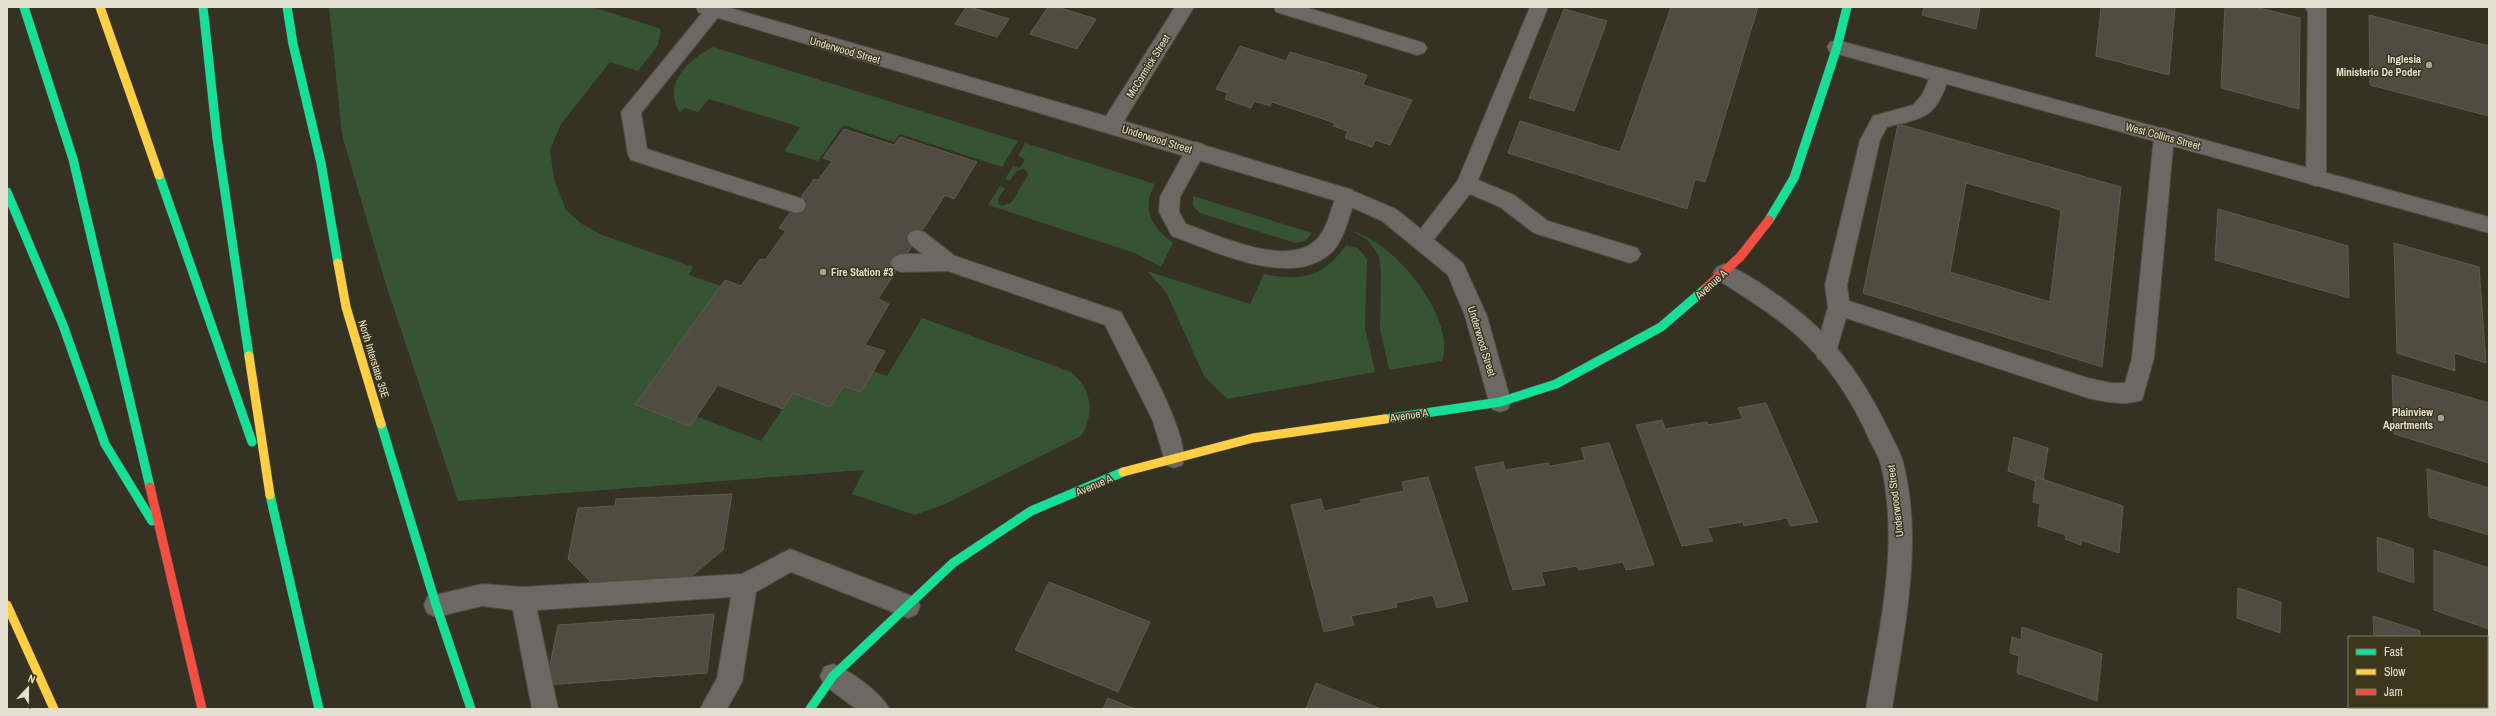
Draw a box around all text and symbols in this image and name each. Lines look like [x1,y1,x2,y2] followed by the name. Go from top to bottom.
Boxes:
[1123,31,1173,100] street label: McCormick Street
[808,33,882,67] street label: Underwood Street
[2336,52,2421,79] place label: Inglesia Ministerio De Poder
[2424,60,2434,70] marker: Inglesia Ministerio De Poder
[2124,119,2202,153] street label: West Collins Street
[1120,122,1194,156] street label: Underwood Street
[831,265,893,279] place label: Fire Station #3
[1691,265,1731,303] street label: Avenue A
[818,267,828,277] marker: Fire Station #3
[1465,304,1499,378] street label: Underwood Street
[356,318,392,400] street label: North Interstate 35E
[1388,405,1430,425] street label: Avenue A
[2383,405,2433,432] place label: Plainview Apartments
[2436,413,2446,423] marker: Plainview Apartments
[1884,464,1906,538] street label: Underwood Street
[1073,471,1115,499] street label: Avenue A
[2348,636,2488,708] legend
[2384,644,2403,660] text: Fast
[2384,664,2406,680] text: Slow
[8,668,48,708] north arrow
[26,671,37,686] text: N
[2384,684,2403,700] text: Jam

